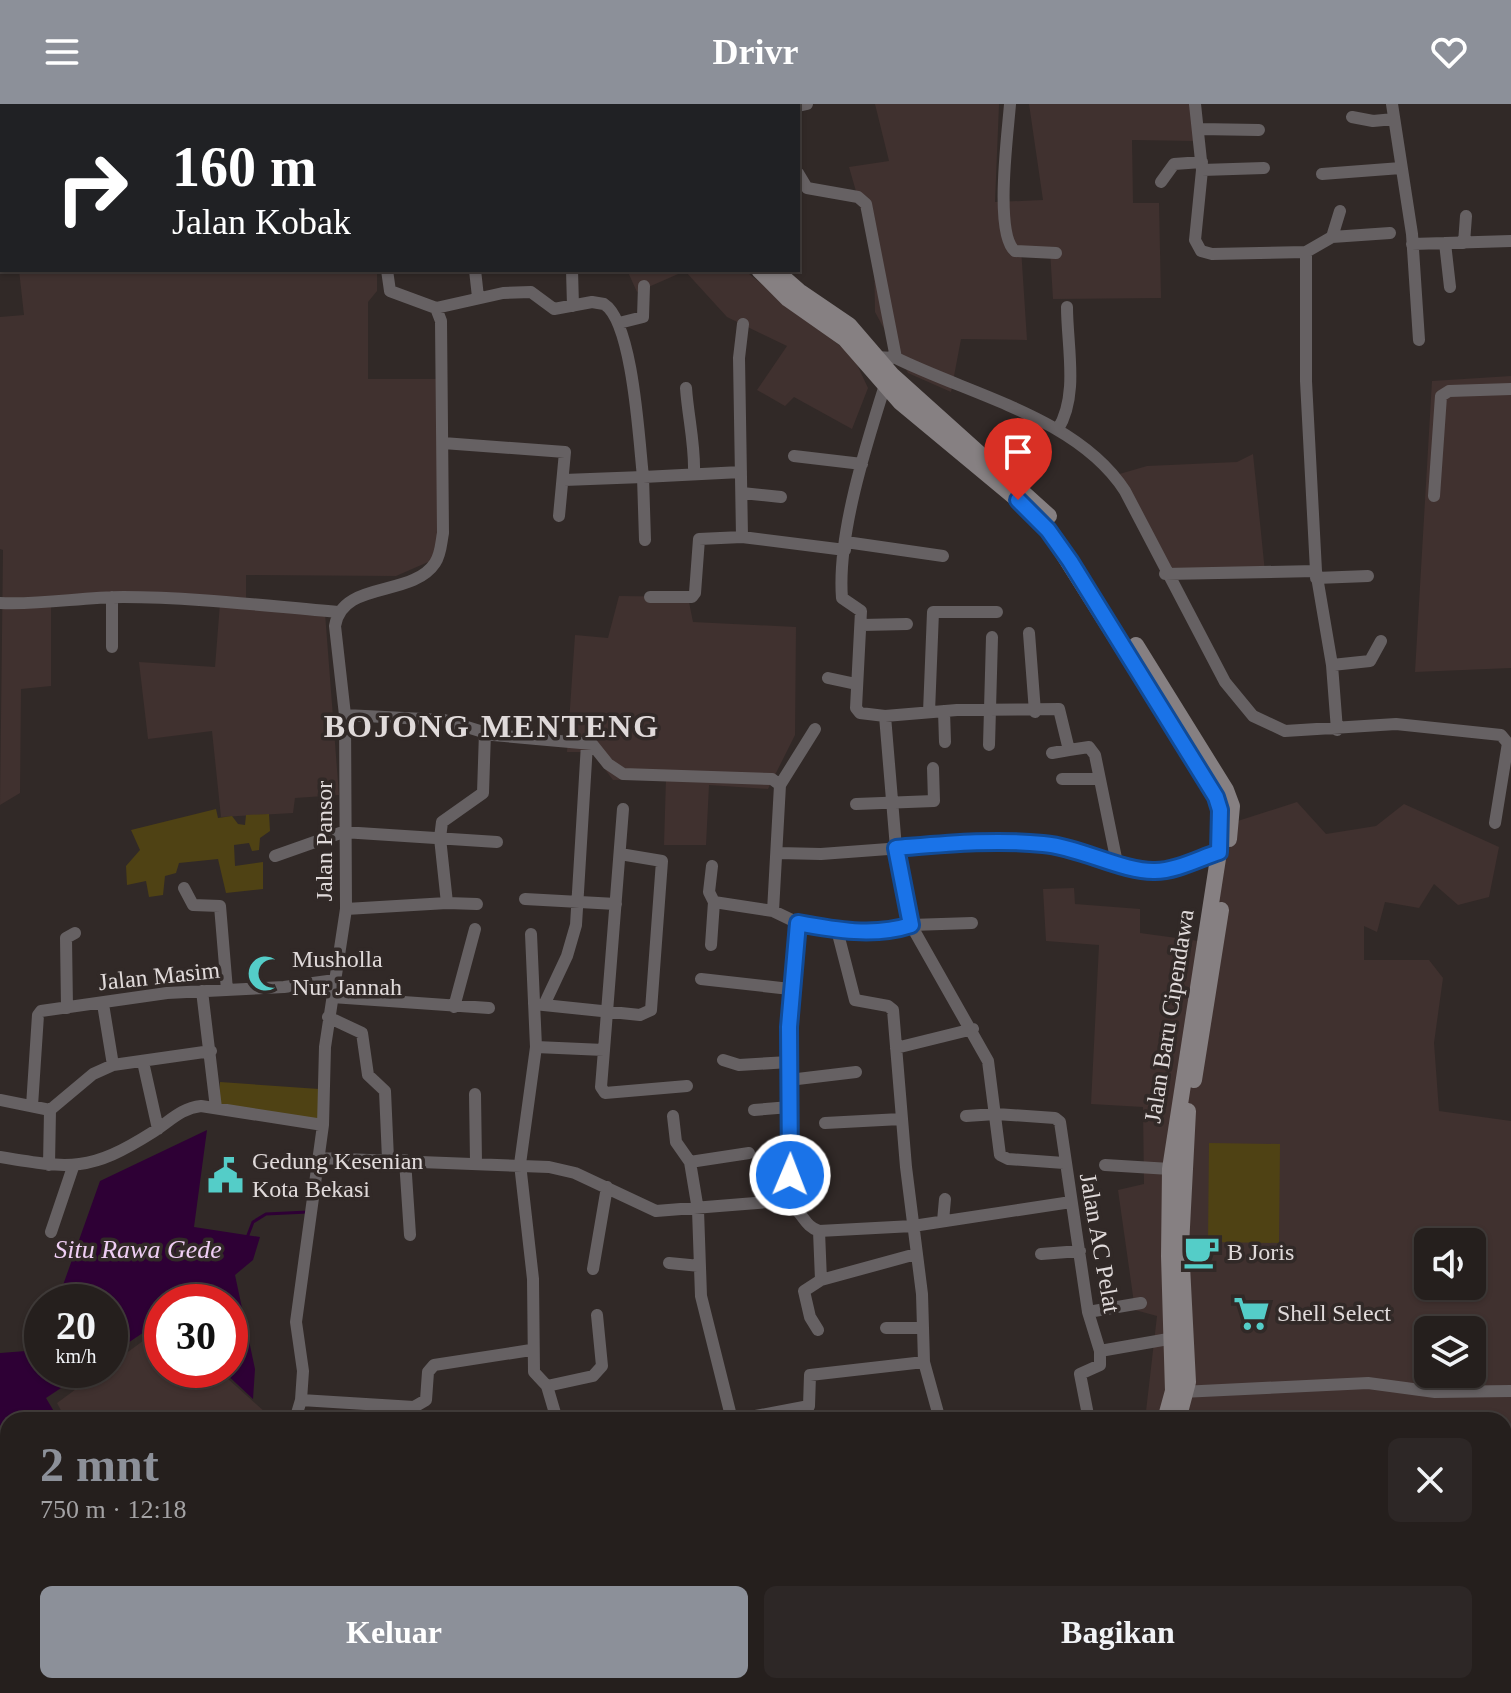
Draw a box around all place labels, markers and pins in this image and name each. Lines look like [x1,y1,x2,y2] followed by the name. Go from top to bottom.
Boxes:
[984,418,1052,500] pin
[292,946,402,1000] place label: Musholla Nur Jannah
[247,954,285,992] mosque icon: Musholla Nur Jannah
[252,1148,423,1202] place label: Gedung Kesenian Kota Bekasi
[207,1156,245,1194] public building icon: Gedung Kesenian Kota Bekasi
[1182,1233,1220,1271] cafe icon: B Joris
[1227,1239,1294,1265] place label: B Joris
[1232,1294,1270,1332] supermarket icon: Shell Select
[1277,1300,1391,1326] place label: Shell Select

